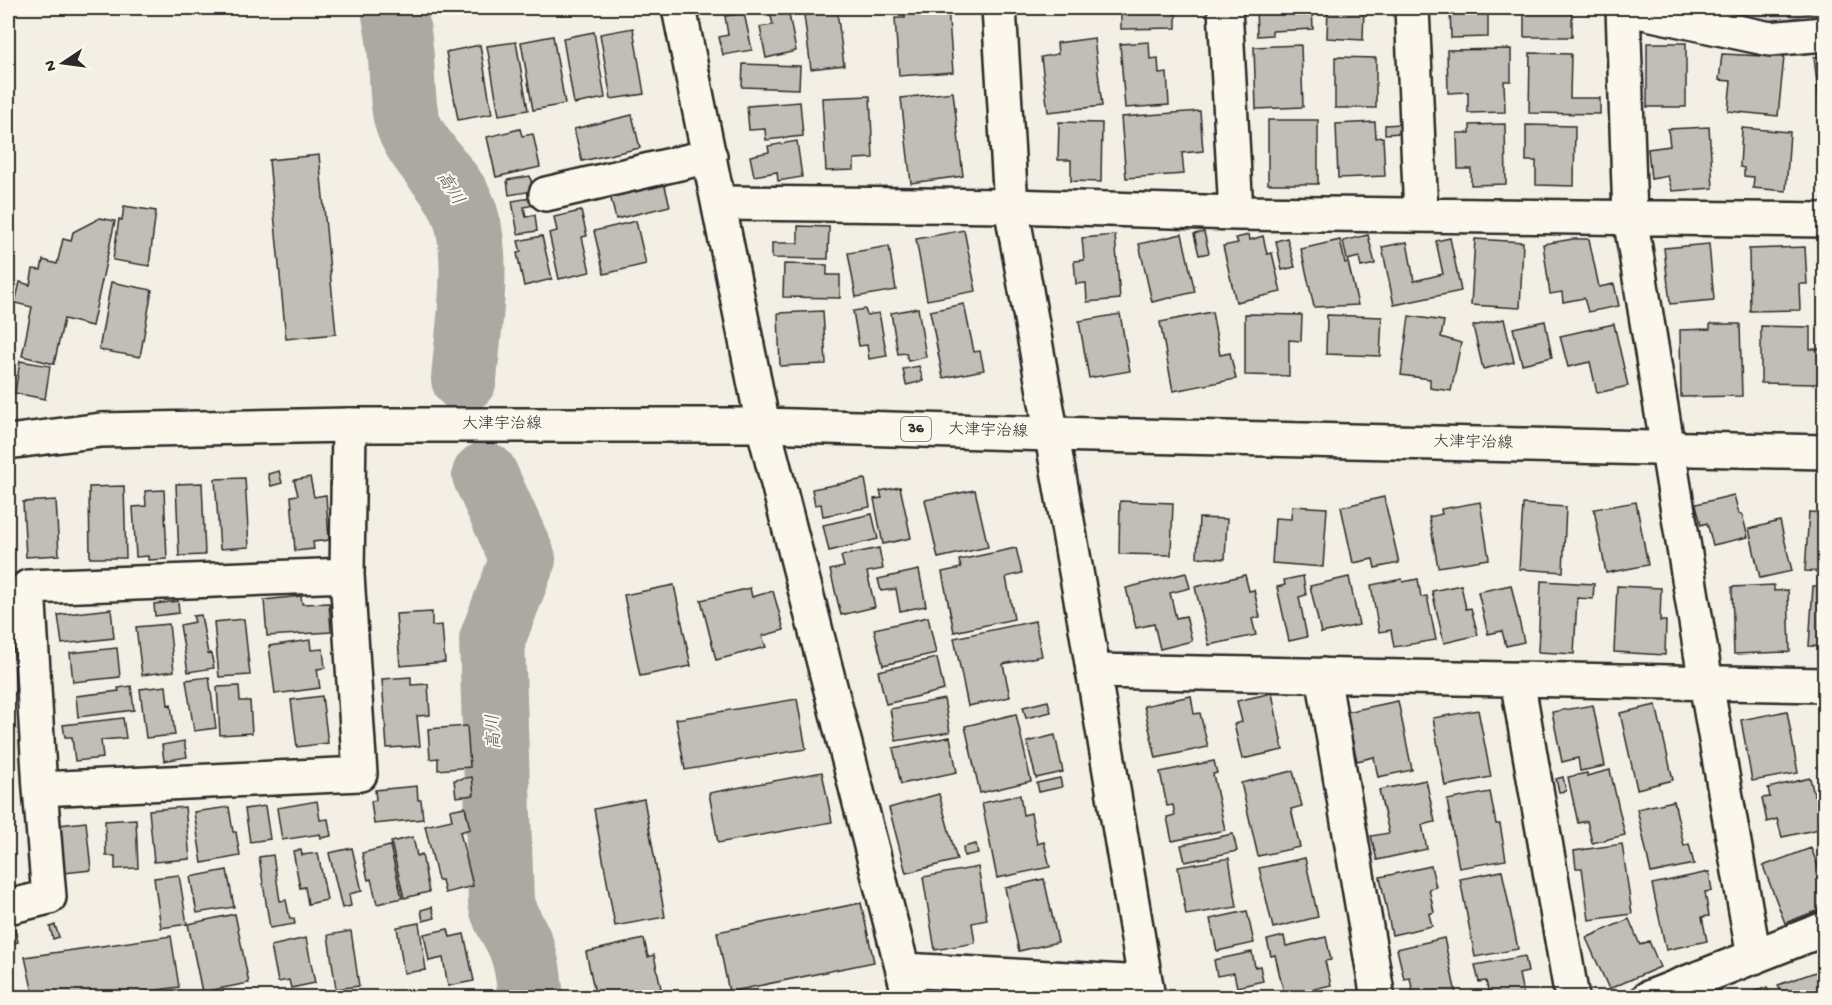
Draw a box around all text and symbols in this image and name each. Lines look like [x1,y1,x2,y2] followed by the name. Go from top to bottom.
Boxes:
[33,33,93,93] north arrow
[41,58,62,73] text: N
[431,168,468,210] water label: 高川
[462,414,542,435] street label: 大津宇治線
[901,417,931,441] road number: 36
[948,419,1028,443] street label: 大津宇治線
[1433,432,1513,454] street label: 大津宇治線
[483,714,506,750] water label: 高川

